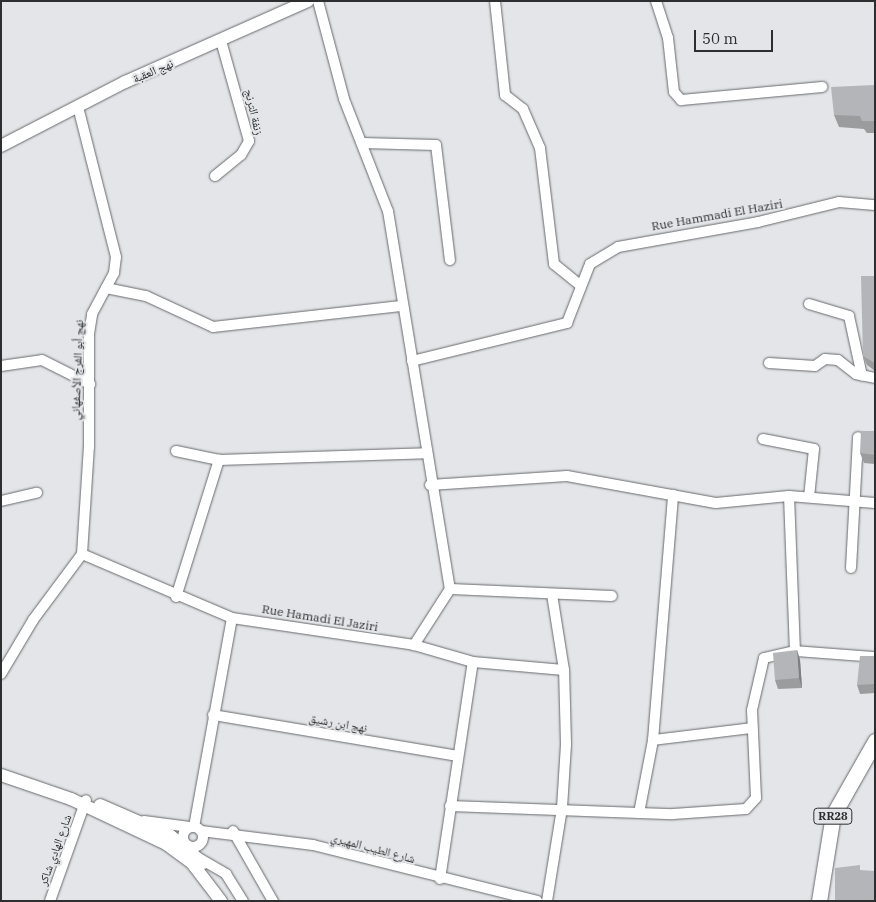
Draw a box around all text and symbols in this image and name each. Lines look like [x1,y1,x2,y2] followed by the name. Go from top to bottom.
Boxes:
[696,20,775,52] scale bar
[702,29,738,48] text: 50 m
[131,56,175,86] street label: نهج العقبة
[242,88,266,136] street label: زنفة الترنج
[650,196,784,234] street label: Rue Hammadi El Haziri
[68,319,86,421] street label: نهج أبو الفرج الأصفهاني
[261,602,379,634] street label: Rue Hamadi El Jaziri
[308,711,368,735] street label: نهج ابن رشيق
[813,808,853,824] road number: RR28
[35,813,75,887] street label: شارع الهادي شاكر
[329,830,417,866] street label: شارع الطيب المهيري

